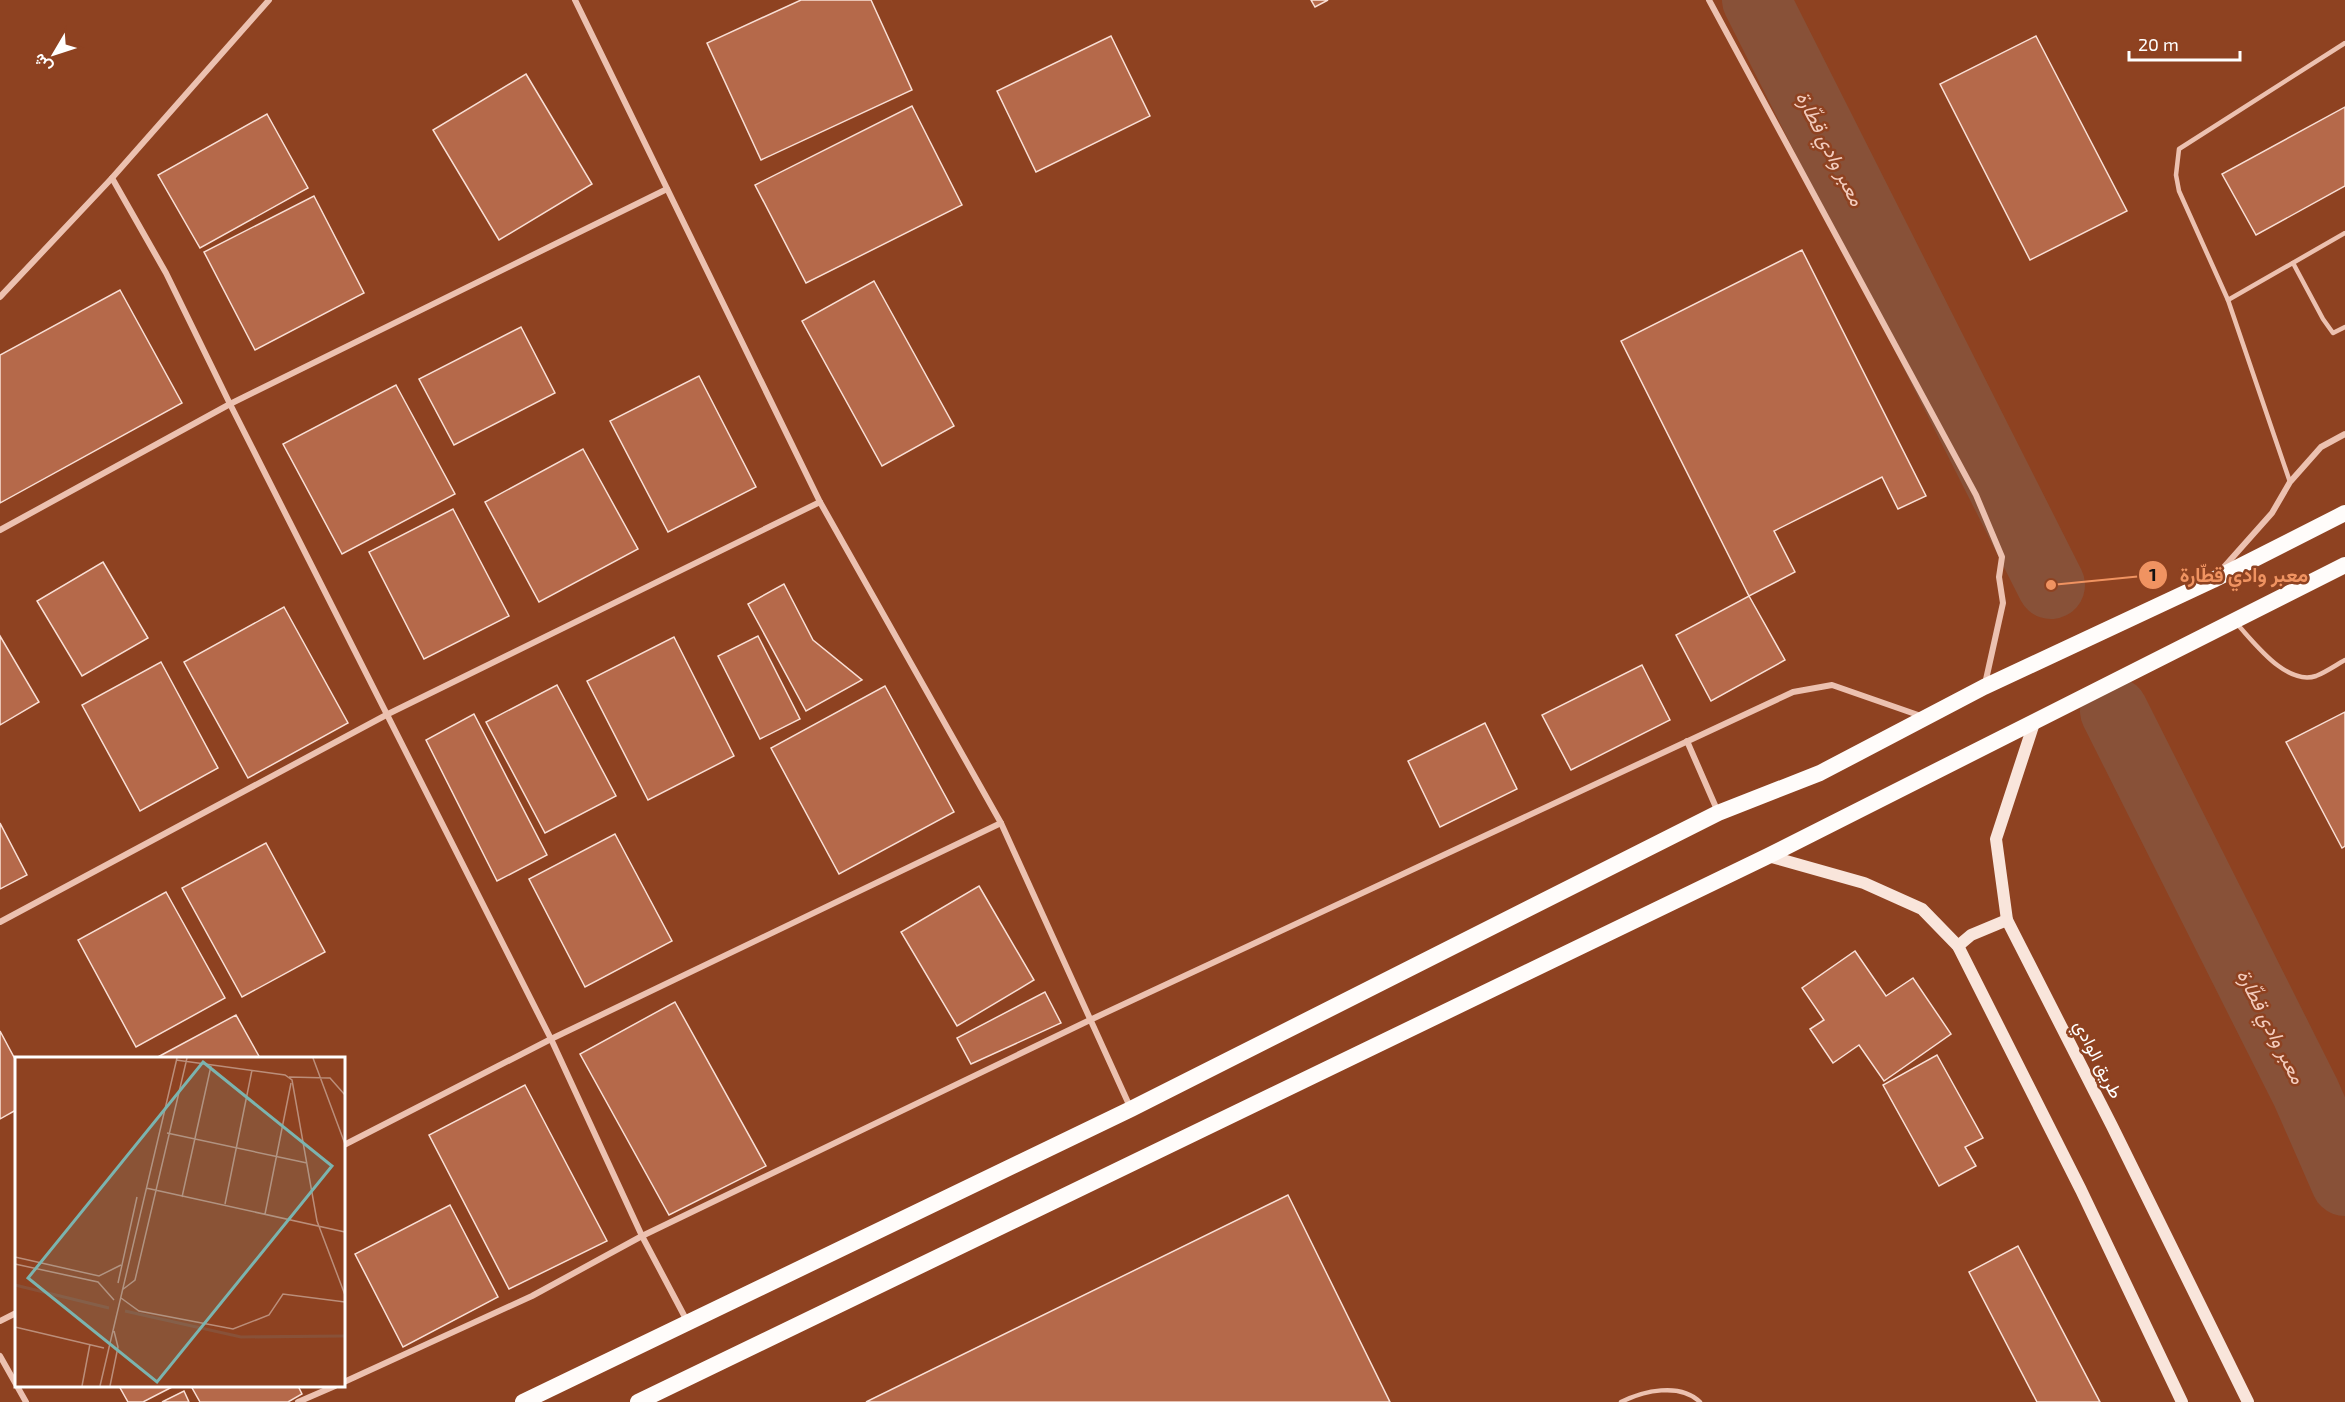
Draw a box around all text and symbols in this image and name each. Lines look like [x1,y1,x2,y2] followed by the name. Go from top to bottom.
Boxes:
[24,24,84,84] north arrow
[2129,24,2240,62] scale bar
[2138,33,2179,55] text: 20 m
[29,50,56,77] text: ش
[1787,87,1870,212] water label: معبر وادي قطّارة
[2138,556,2320,594] callout: معبر وادي قطّارة
[2180,562,2308,592] text: معبر وادي قطّارة
[2149,563,2157,585] text: 1
[2228,965,2311,1090] water label: معبر وادي قطّارة
[2065,1016,2128,1104] street label: طريق الوادي
[15,1057,345,1387] inset map

